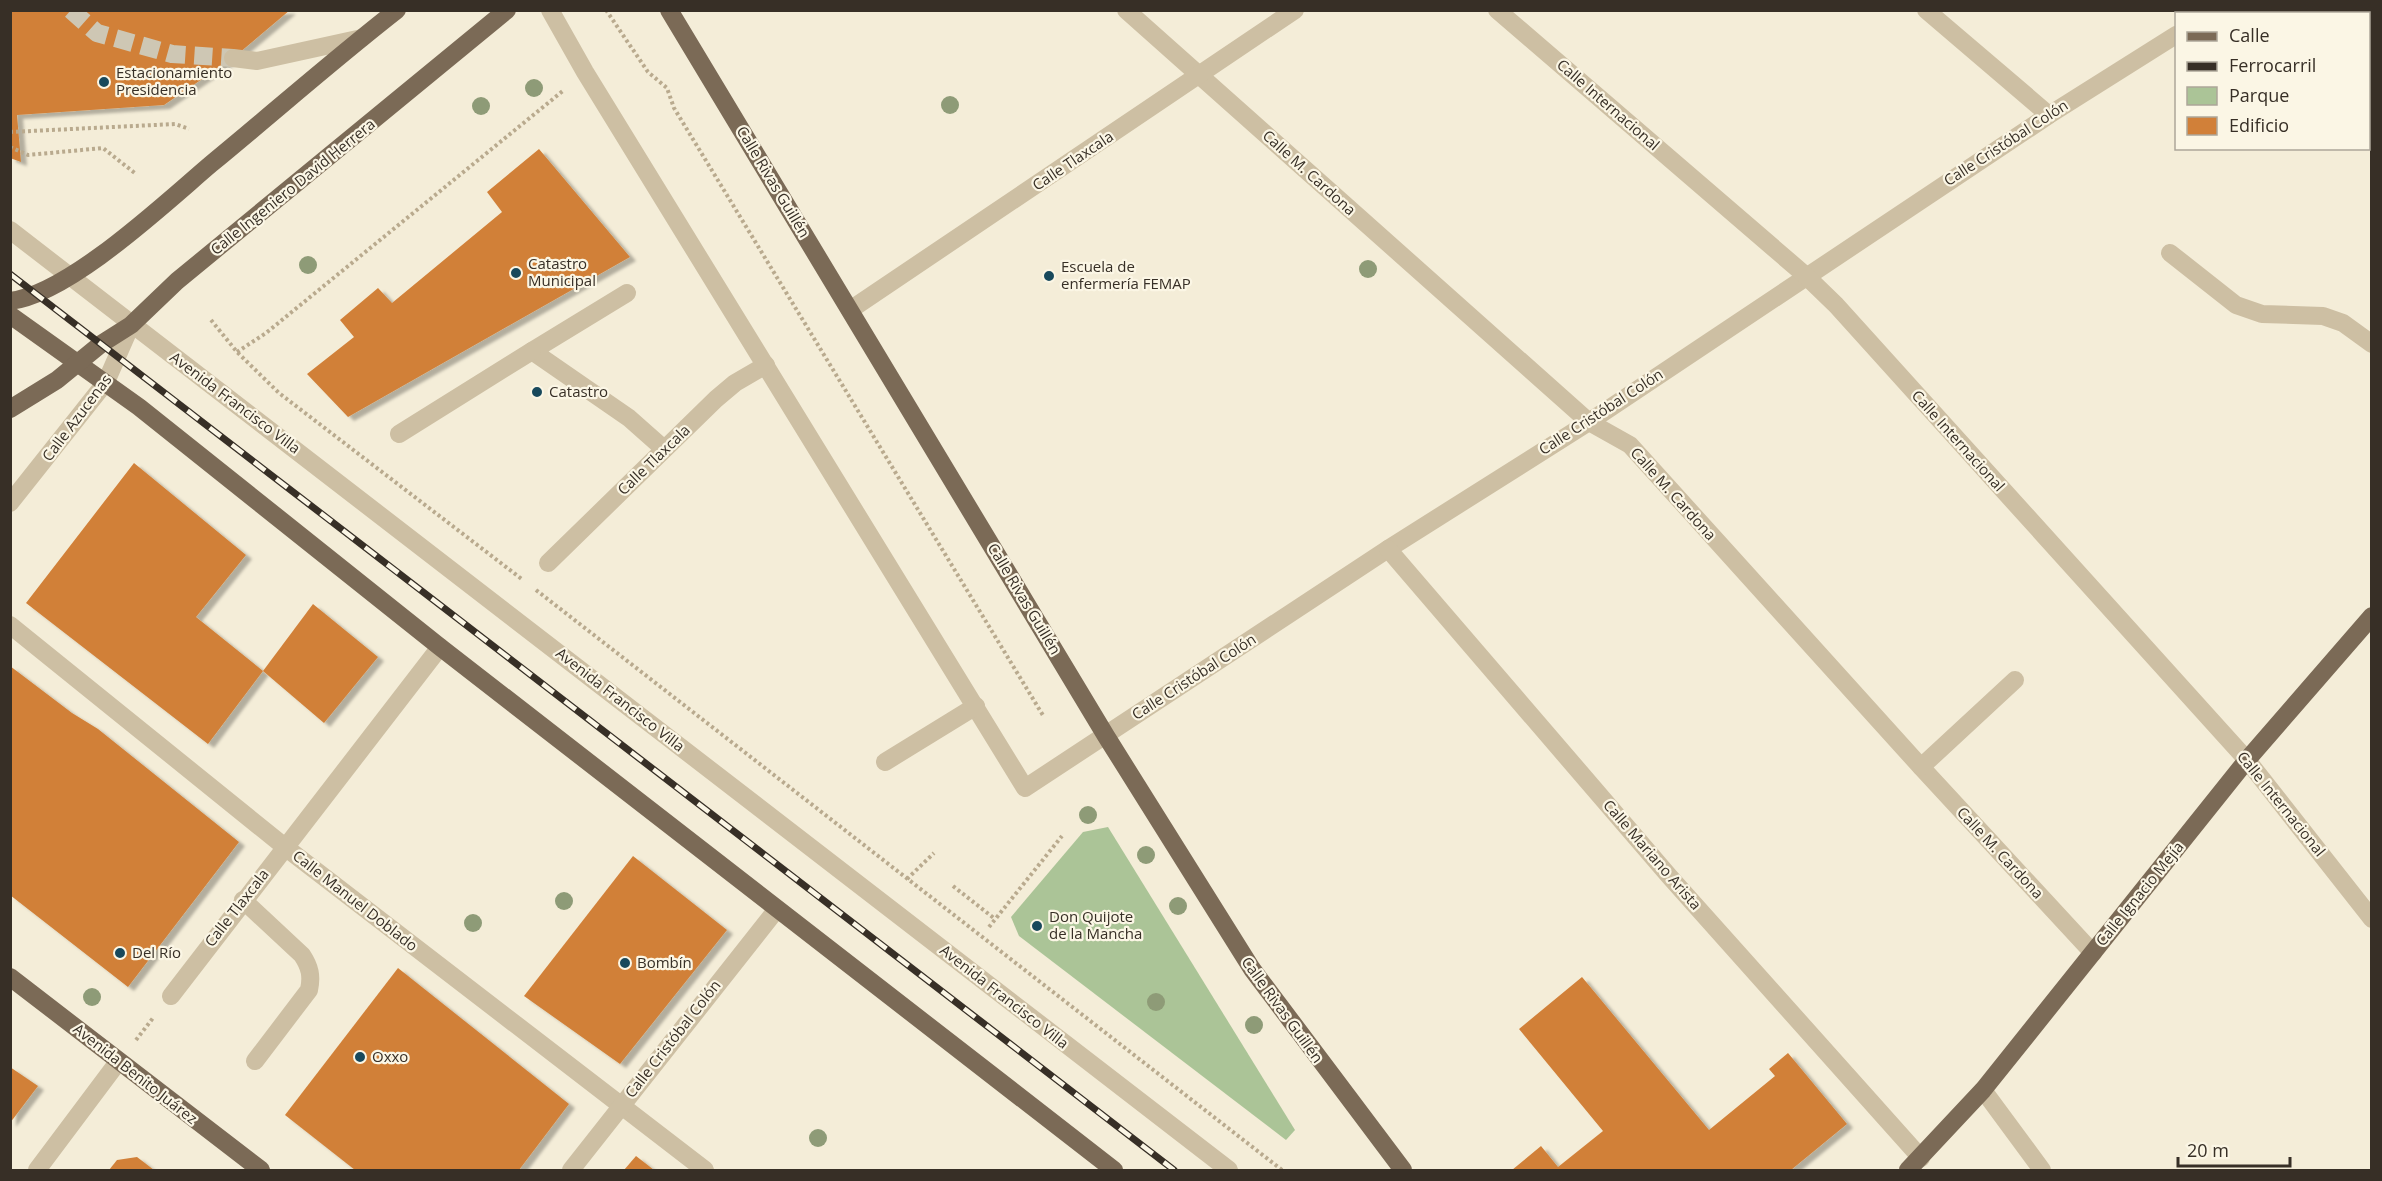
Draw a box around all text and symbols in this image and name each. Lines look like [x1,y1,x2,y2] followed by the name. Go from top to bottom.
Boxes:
[2175,12,2370,150] legend
[2229,23,2270,47] text: Calle
[2229,53,2316,77] text: Ferrocarril
[1553,54,1664,154] street label: Calle Internacional
[116,62,232,99] place label: Estacionamiento Presidencia
[97,75,111,89] marker: Estacionamiento Presidencia
[2229,83,2289,107] text: Parque
[1940,94,2071,190] street label: Calle Cristóbal Colón
[2229,113,2289,137] text: Edificio
[206,114,379,259] street label: Calle Ingeniero David Herrera
[733,122,815,241] street label: Calle Rivas Guillén
[1259,125,1360,219] street label: Calle M. Cardona
[1028,126,1117,195] street label: Calle Tlaxcala
[528,253,596,290] place label: Catastro Municipal
[1061,256,1191,293] place label: Escuela de enfermería FEMAP
[509,266,523,280] marker: Catastro Municipal
[1042,269,1056,283] marker: Escuela de enfermería FEMAP
[166,347,305,458] street label: Avenida Francisco Villa
[1535,363,1666,459] street label: Calle Cristóbal Colón
[37,370,115,465] street label: Calle Azucenas
[549,381,608,401] place label: Catastro
[530,385,544,399] marker: Catastro
[1908,385,2010,495] street label: Calle Internacional
[613,420,694,499] street label: Calle Tlaxcala
[1627,443,1721,544] street label: Calle M. Cardona
[984,539,1066,658] street label: Calle Rivas Guillén
[1128,628,1259,724] street label: Calle Cristóbal Colón
[552,643,689,756] street label: Avenida Francisco Villa
[2233,747,2330,860] street label: Calle Internacional
[1599,795,1706,914] street label: Calle Mariano Arista
[1953,802,2049,903] street label: Calle M. Cardona
[2091,837,2188,950] street label: Calle Ignacio Mejía
[289,845,422,955] street label: Calle Manuel Doblado
[200,864,273,950] street label: Calle Tlaxcala
[1049,906,1142,943] place label: Don Quijote de la Mancha
[1030,919,1044,933] marker: Don Quijote de la Mancha
[936,940,1073,1053] street label: Avenida Francisco Villa
[132,942,181,962] place label: Del Río
[113,946,127,960] marker: Del Río
[637,952,692,972] place label: Bombín
[1237,952,1328,1067] street label: Calle Rivas Guillén
[618,956,632,970] marker: Bombín
[620,975,724,1101] street label: Calle Cristóbal Colón
[69,1018,202,1128] street label: Avenida Benito Juárez
[372,1046,408,1066] place label: Oxxo
[353,1050,367,1064] marker: Oxxo
[2178,1130,2290,1168] scale bar
[2187,1138,2229,1162] text: 20 m

